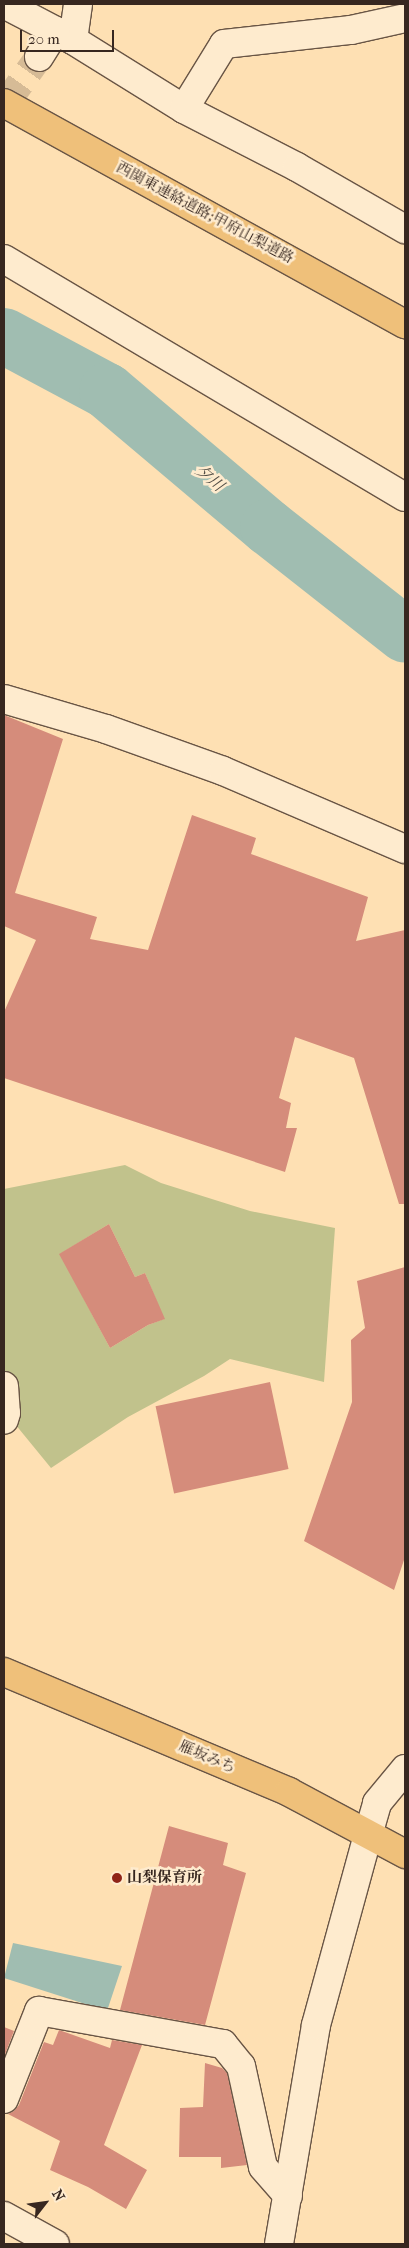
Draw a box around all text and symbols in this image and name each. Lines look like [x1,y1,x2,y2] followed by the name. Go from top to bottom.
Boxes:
[22,20,116,52] scale bar
[28,30,60,48] text: 20 m
[113,158,297,268] street label: 西関東連絡道路;甲府山梨道路
[191,460,227,496] water label: 夕川
[176,1737,238,1777] street label: 雁坂みち
[127,1869,202,1887] place label: 山梨保育所
[111,1872,123,1884] marker: 山梨保育所
[20,2178,70,2228] north arrow
[48,2186,68,2204] text: N

